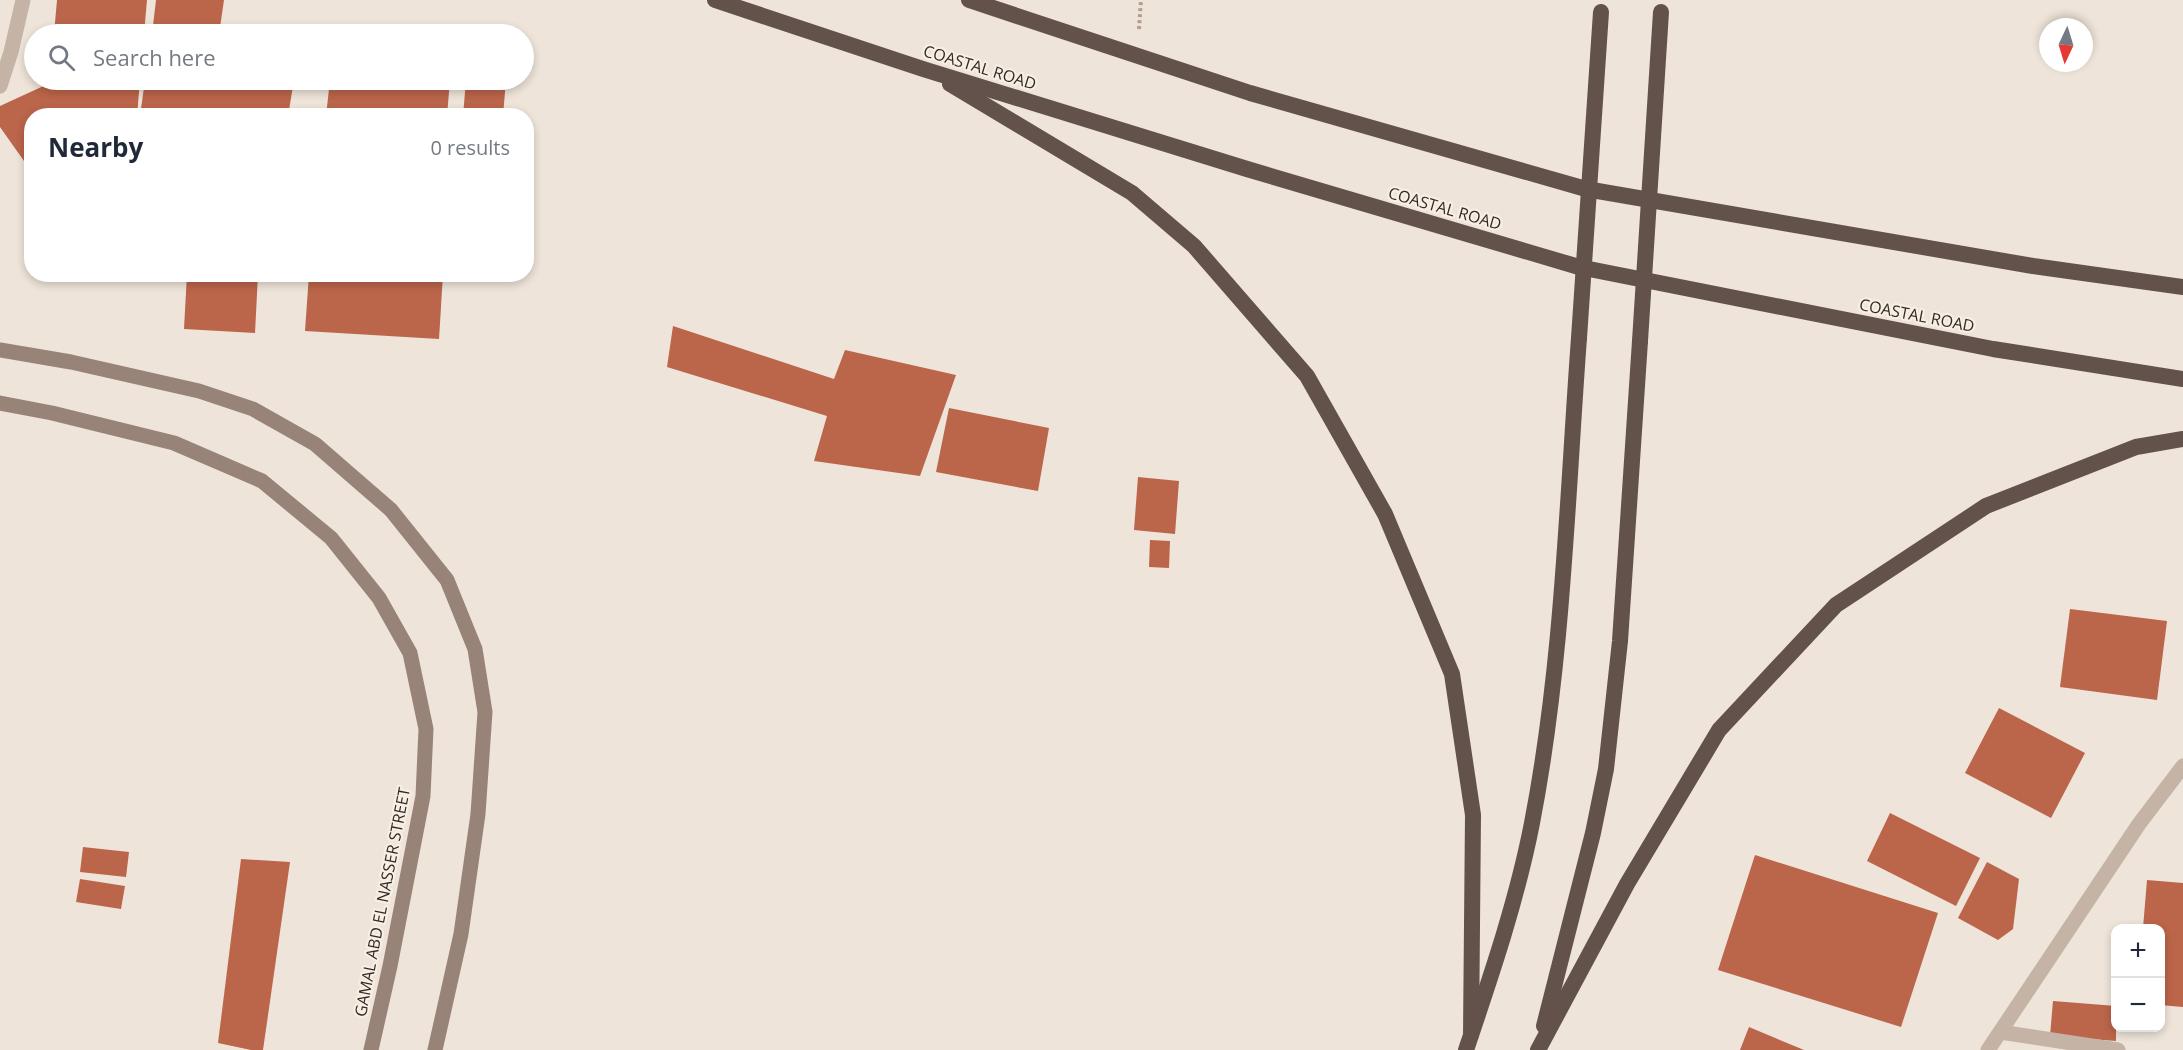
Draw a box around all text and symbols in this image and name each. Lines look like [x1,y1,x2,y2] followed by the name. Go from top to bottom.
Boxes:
[2039,18,2093,72] north arrow
[24,24,534,90] search box
[921,39,1039,95] street label: COASTAL ROAD
[45,41,78,74] icon: search
[93,42,216,72] text: Search here
[48,129,143,165] text: Nearby
[430,134,510,161] text: 0 results
[1386,181,1504,235] street label: COASTAL ROAD
[1858,293,1976,337] street label: COASTAL ROAD
[349,785,415,1018] street label: GAMAL ABD EL NASSER STREET
[2111,924,2165,1032] map controls
[2111,924,2165,978] button: +
[2111,978,2165,1032] button: −

